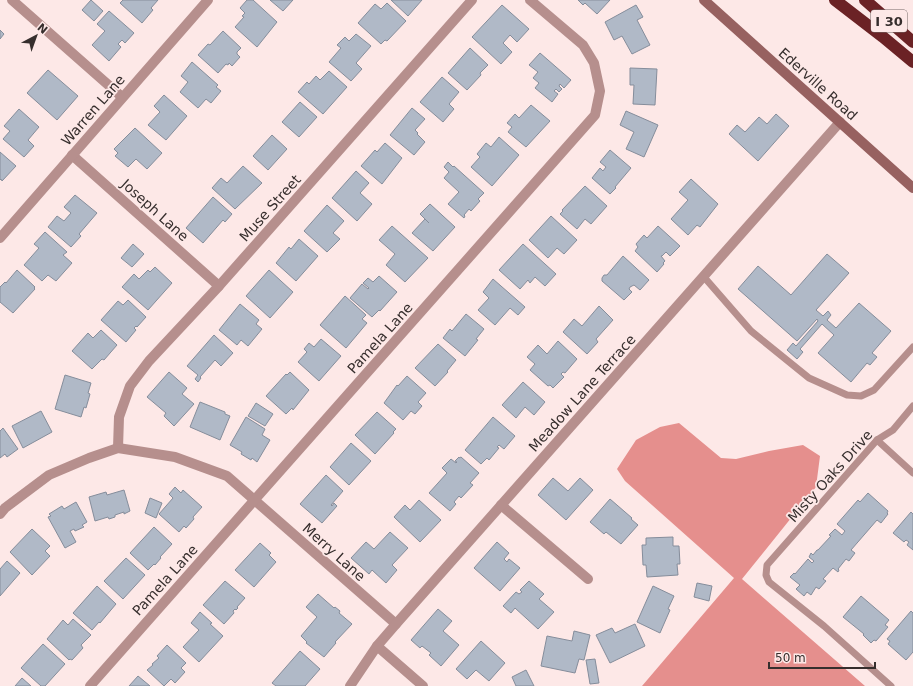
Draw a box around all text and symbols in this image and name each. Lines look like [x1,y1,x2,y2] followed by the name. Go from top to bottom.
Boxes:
[871,10,907,32] road number: I 30
[16,16,56,56] north arrow
[34,21,50,37] text: N
[775,45,861,123] street label: Ederville Road
[58,71,128,149] street label: Warren Lane
[236,171,304,245] street label: Muse Street
[117,175,192,244] street label: Joseph Lane
[344,299,416,377] street label: Pamela Lane
[525,331,639,455] street label: Meadow Lane Terrace
[784,427,876,525] street label: Misty Oaks Drive
[299,520,369,584] street label: Merry Lane
[129,541,201,619] street label: Pamela Lane
[769,644,875,670] scale bar
[775,651,806,665] text: 50 m

